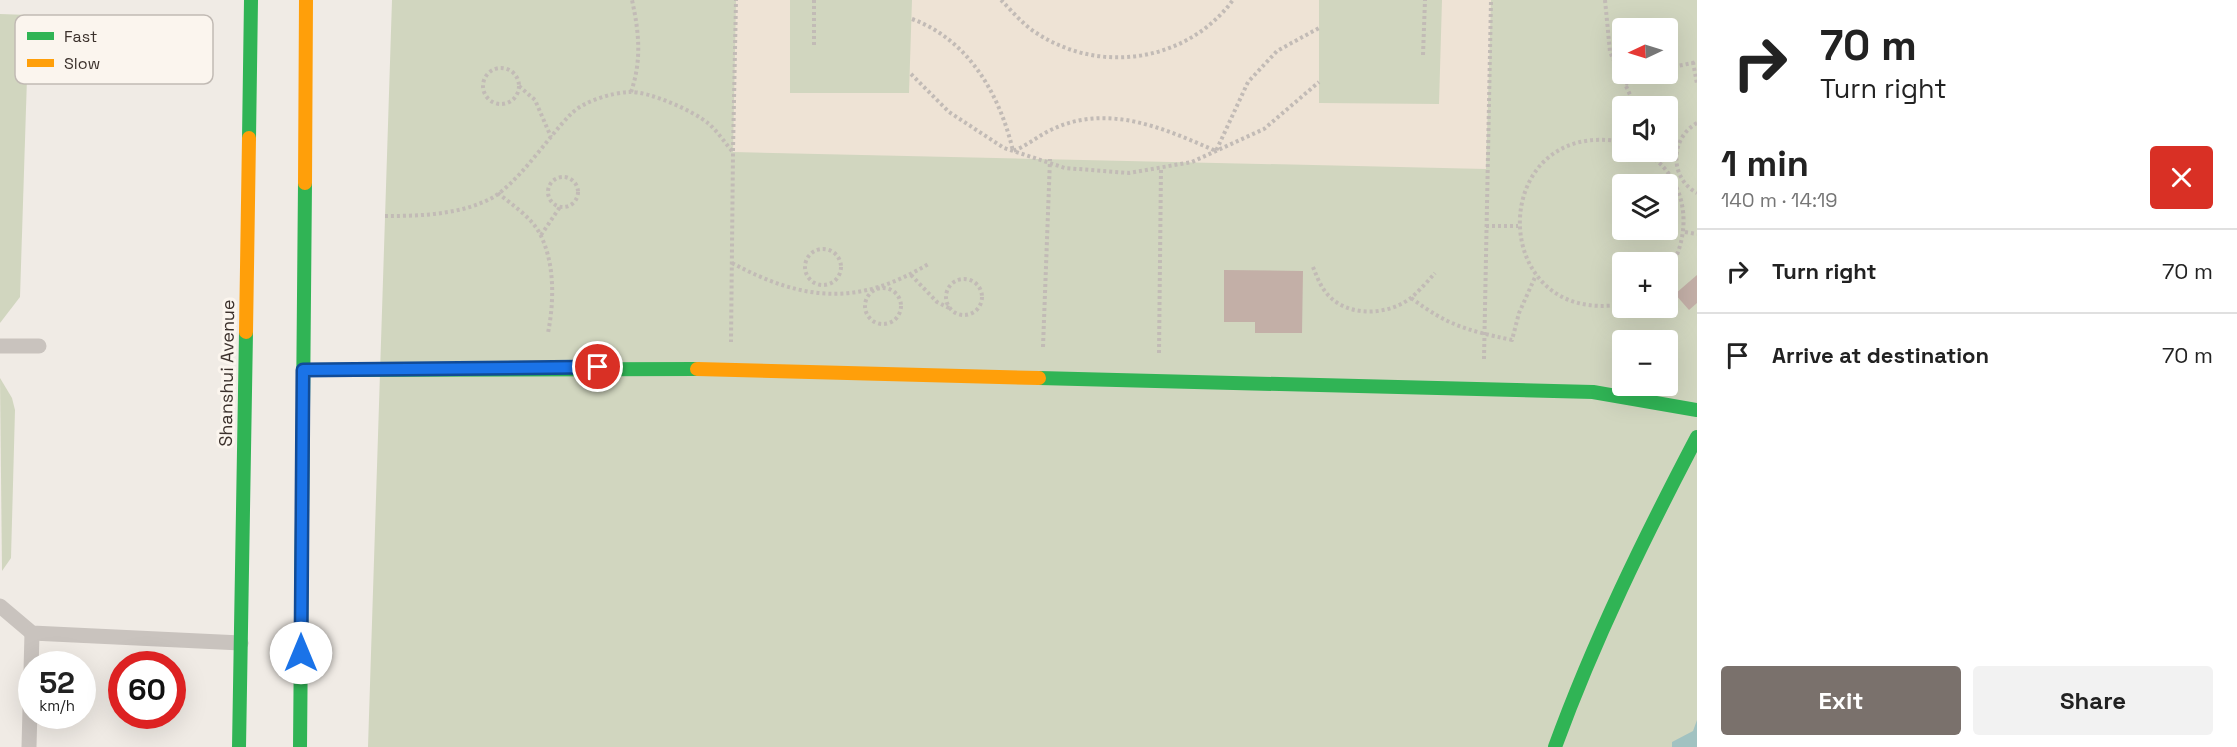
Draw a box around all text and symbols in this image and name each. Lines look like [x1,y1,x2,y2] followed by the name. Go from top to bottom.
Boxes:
[15,15,213,84] legend
[1612,18,1678,84] north arrow
[1612,18,1678,396] map controls
[1820,19,1917,72] text: 70 m
[1721,24,1799,102] icon: right
[64,26,97,47] text: Fast
[64,53,100,74] text: Slow
[1820,71,1947,106] text: Turn right
[1612,96,1678,162] button: sound
[1721,141,1809,187] text: 1 min
[2150,146,2213,209] button: close
[1612,174,1678,240] button: layers
[1721,187,1838,213] text: 140 m · 14:19
[1612,252,1678,318] button: +
[1721,255,1754,288] icon: right
[1772,257,1877,285] text: Turn right
[2162,257,2213,285] text: 70 m
[214,299,239,447] street label: Shanshui Avenue
[1612,330,1678,396] button: −
[1721,339,1754,372] icon: arrive
[572,341,623,392] pin
[1772,341,1989,369] text: Arrive at destination
[2162,341,2213,369] text: 70 m
[581,350,614,383] icon: arrive
[269,621,333,685] position arrow
[108,651,186,729] speed limit sign: 60
[39,663,75,702] text: 52
[1721,666,1961,735] button: Exit
[1973,666,2213,735] button: Share
[39,696,75,715] text: km/h

